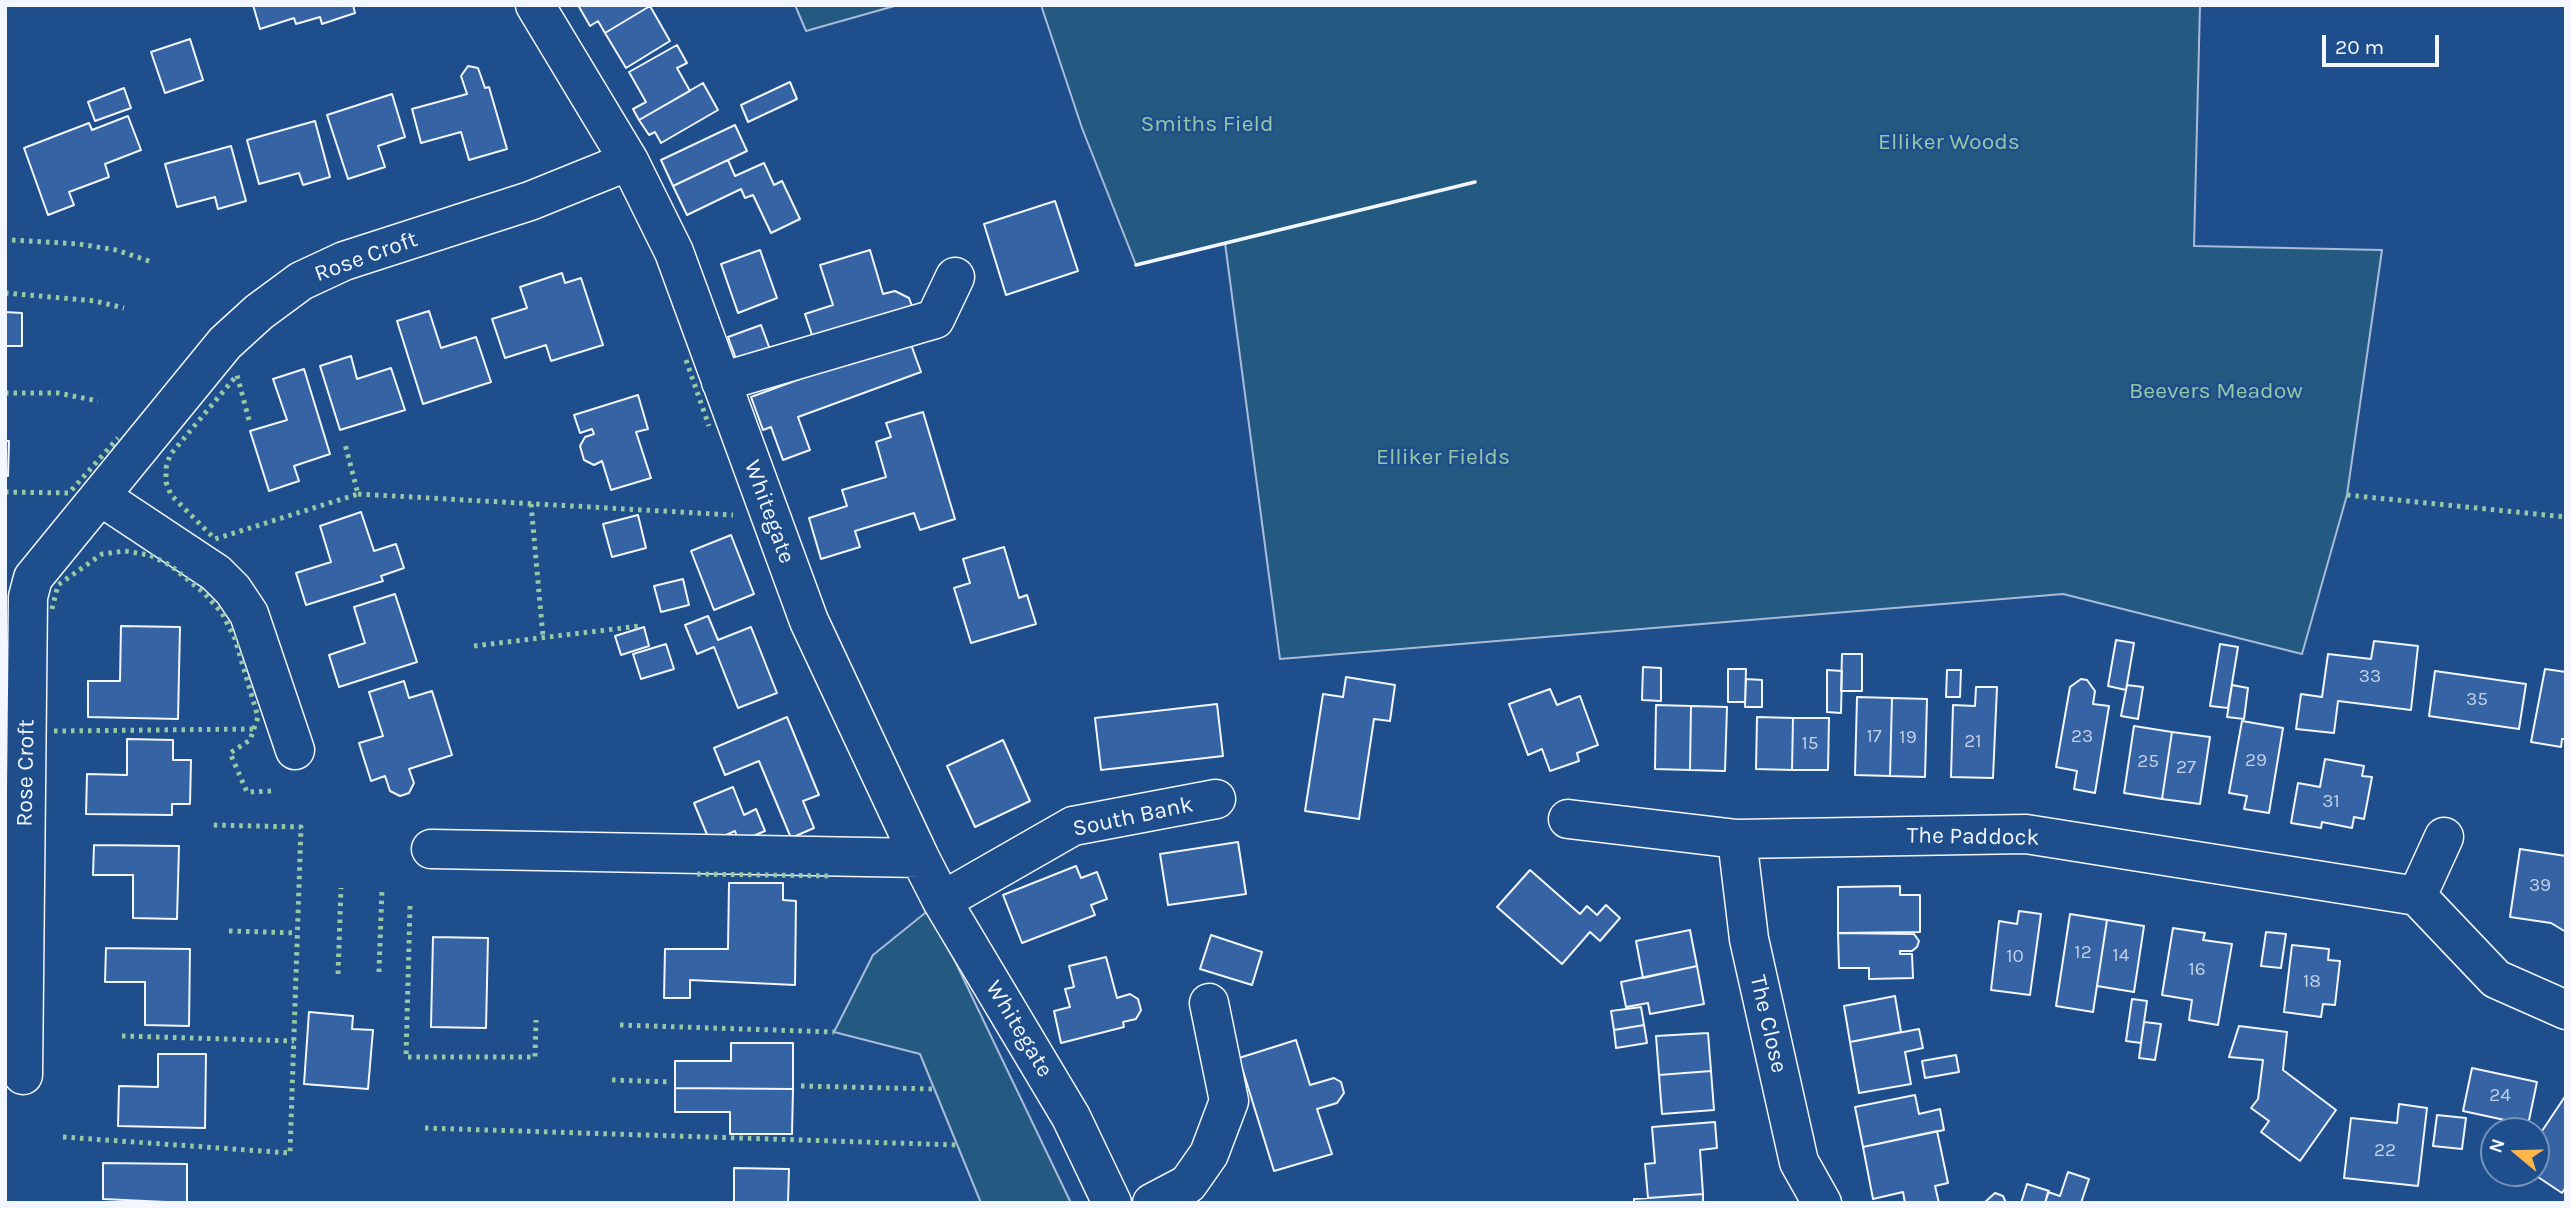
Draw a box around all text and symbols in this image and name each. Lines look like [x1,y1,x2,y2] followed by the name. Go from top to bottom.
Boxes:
[2326,21,2443,65] scale bar
[2335,35,2384,59] text: 20 m
[1140,110,1274,138] park label: Smiths Field
[1878,128,2020,156] park label: Elliker Woods
[311,226,421,288] street label: Rose Croft
[2129,377,2303,405] park label: Beevers Meadow
[1376,443,1510,471] park label: Elliker Fields
[738,457,800,567] street label: Whitegate
[2359,666,2381,688] house number: 33
[2466,689,2488,711] house number: 35
[11,719,41,827] street label: Rose Croft
[1866,726,1882,748] house number: 17
[2071,726,2093,748] house number: 23
[1899,727,1917,749] house number: 19
[1964,731,1982,753] house number: 21
[1801,733,1819,755] house number: 15
[2245,750,2267,772] house number: 29
[2137,751,2159,773] house number: 25
[2176,757,2196,779] house number: 27
[1070,791,1196,843] street label: South Bank
[2322,791,2340,813] house number: 31
[1906,822,2040,852] street label: The Paddock
[2529,875,2551,897] house number: 39
[2074,942,2092,964] house number: 12
[2113,945,2129,967] house number: 14
[2006,946,2024,968] house number: 10
[2188,959,2206,981] house number: 16
[2303,971,2321,993] house number: 18
[1743,972,1793,1076] street label: The Close
[979,976,1059,1082] street label: Whitegate
[2489,1085,2511,1107] house number: 24
[2480,1117,2550,1187] north arrow
[2484,1136,2510,1156] text: N
[2374,1140,2396,1162] house number: 22

